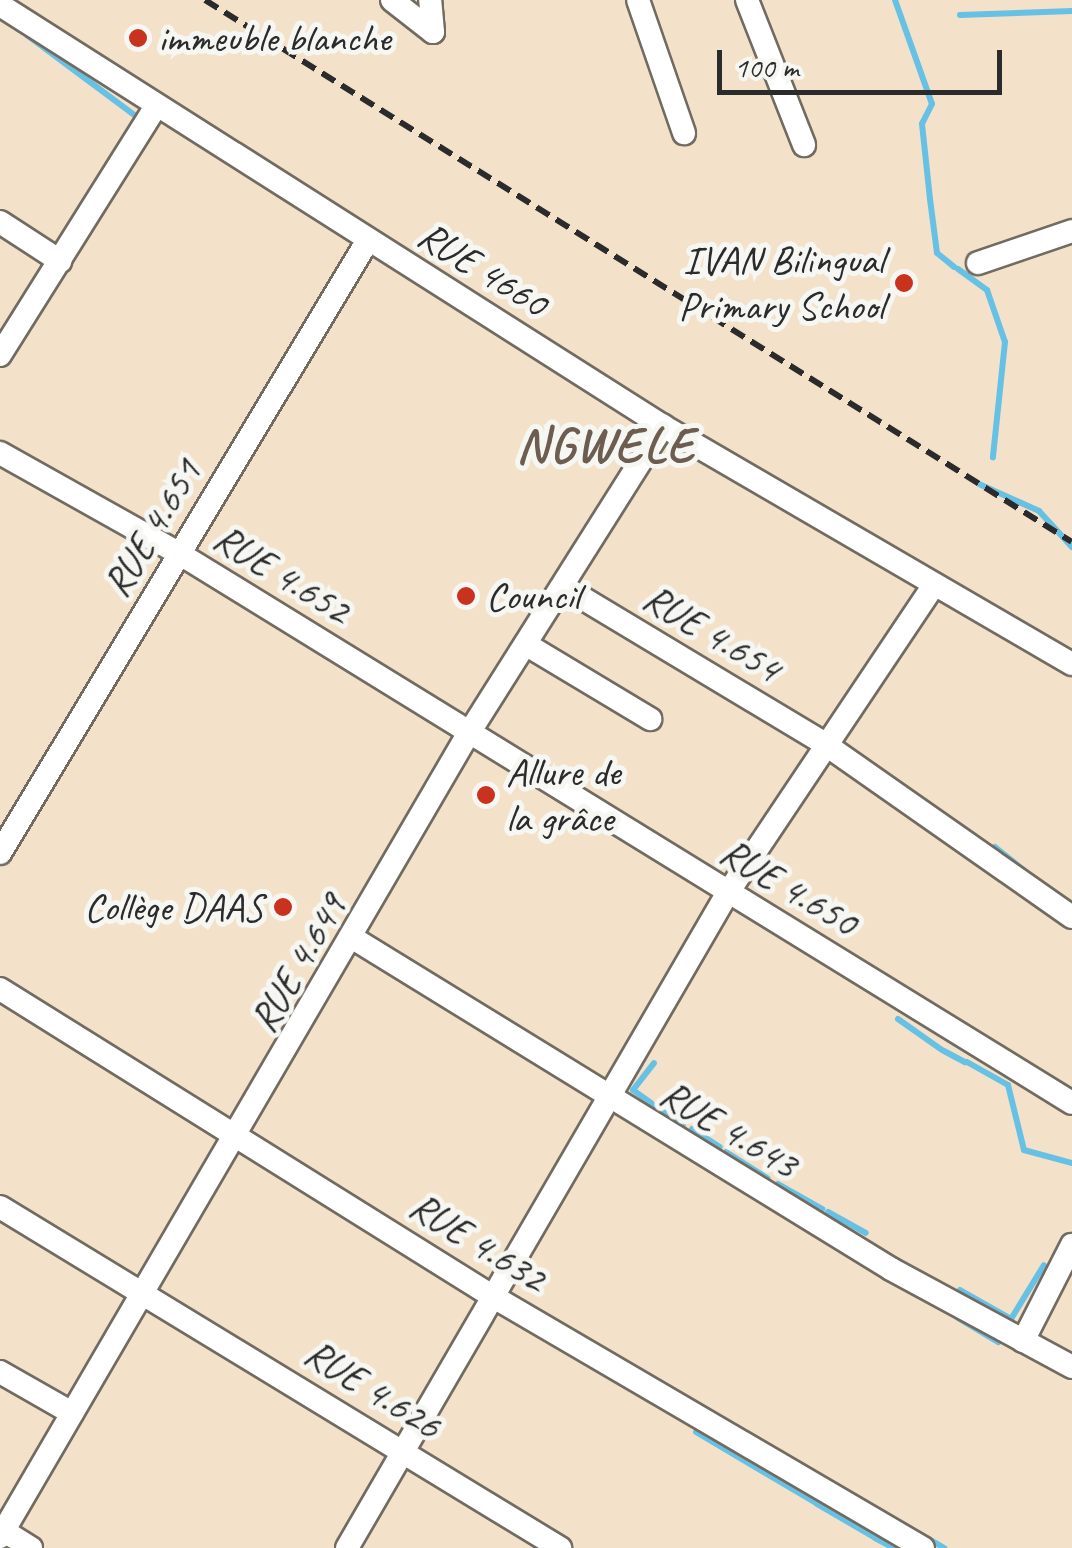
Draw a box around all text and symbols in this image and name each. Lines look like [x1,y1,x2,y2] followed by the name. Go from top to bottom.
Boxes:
[158,14,392,62] place label: immeuble blanche
[127,27,149,49] marker: immeuble blanche
[722,30,1007,92] scale bar
[734,48,799,86] text: 100 m
[409,211,557,327] street label: RUE 4660
[679,236,884,330] place label: IVAN Bilingual Primary School
[893,272,915,294] marker: IVAN Bilingual Primary School
[516,415,696,475] district label: NGWELE
[92,451,212,605] street label: RUE 4.651
[205,514,359,634] street label: RUE 4.652
[486,572,580,620] place label: Council
[635,573,789,693] street label: RUE 4.654
[455,585,477,607] marker: Council
[506,748,620,842] place label: Allure de la grâce
[475,784,497,806] marker: Allure de la grâce
[712,827,866,947] street label: RUE 4.650
[84,883,263,931] place label: Collège DAAS
[239,885,357,1041] street label: RUE 4.649
[272,896,294,918] marker: Collège DAAS
[652,1069,806,1189] street label: RUE 4.643
[401,1182,555,1302] street label: RUE 4.632
[296,1329,450,1449] street label: RUE 4.626

